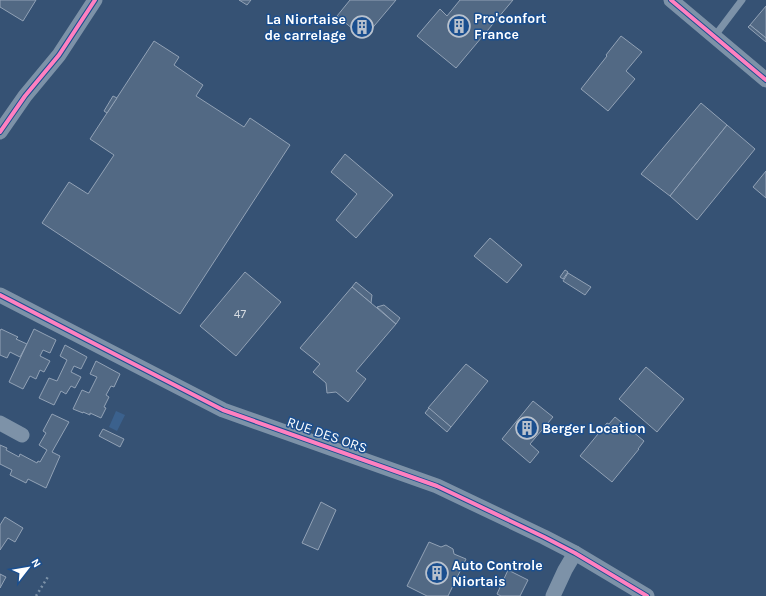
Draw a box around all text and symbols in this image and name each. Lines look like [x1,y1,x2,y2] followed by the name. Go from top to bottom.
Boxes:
[474,10,547,43] place label: Pro'confort France
[264,11,346,44] place label: La Niortaise de carrelage
[446,13,472,39] building icon: Pro'confort France
[349,14,375,40] building icon: La Niortaise de carrelage
[234,307,247,321] house number: 47
[285,413,369,457] street label: RUE DES ORS
[514,415,540,441] building icon: Berger Location
[542,420,646,437] place label: Berger Location
[8,548,48,588] north arrow
[29,556,44,570] text: N
[452,557,543,590] place label: Auto Controle Niortais
[424,560,450,586] building icon: Auto Controle Niortais

